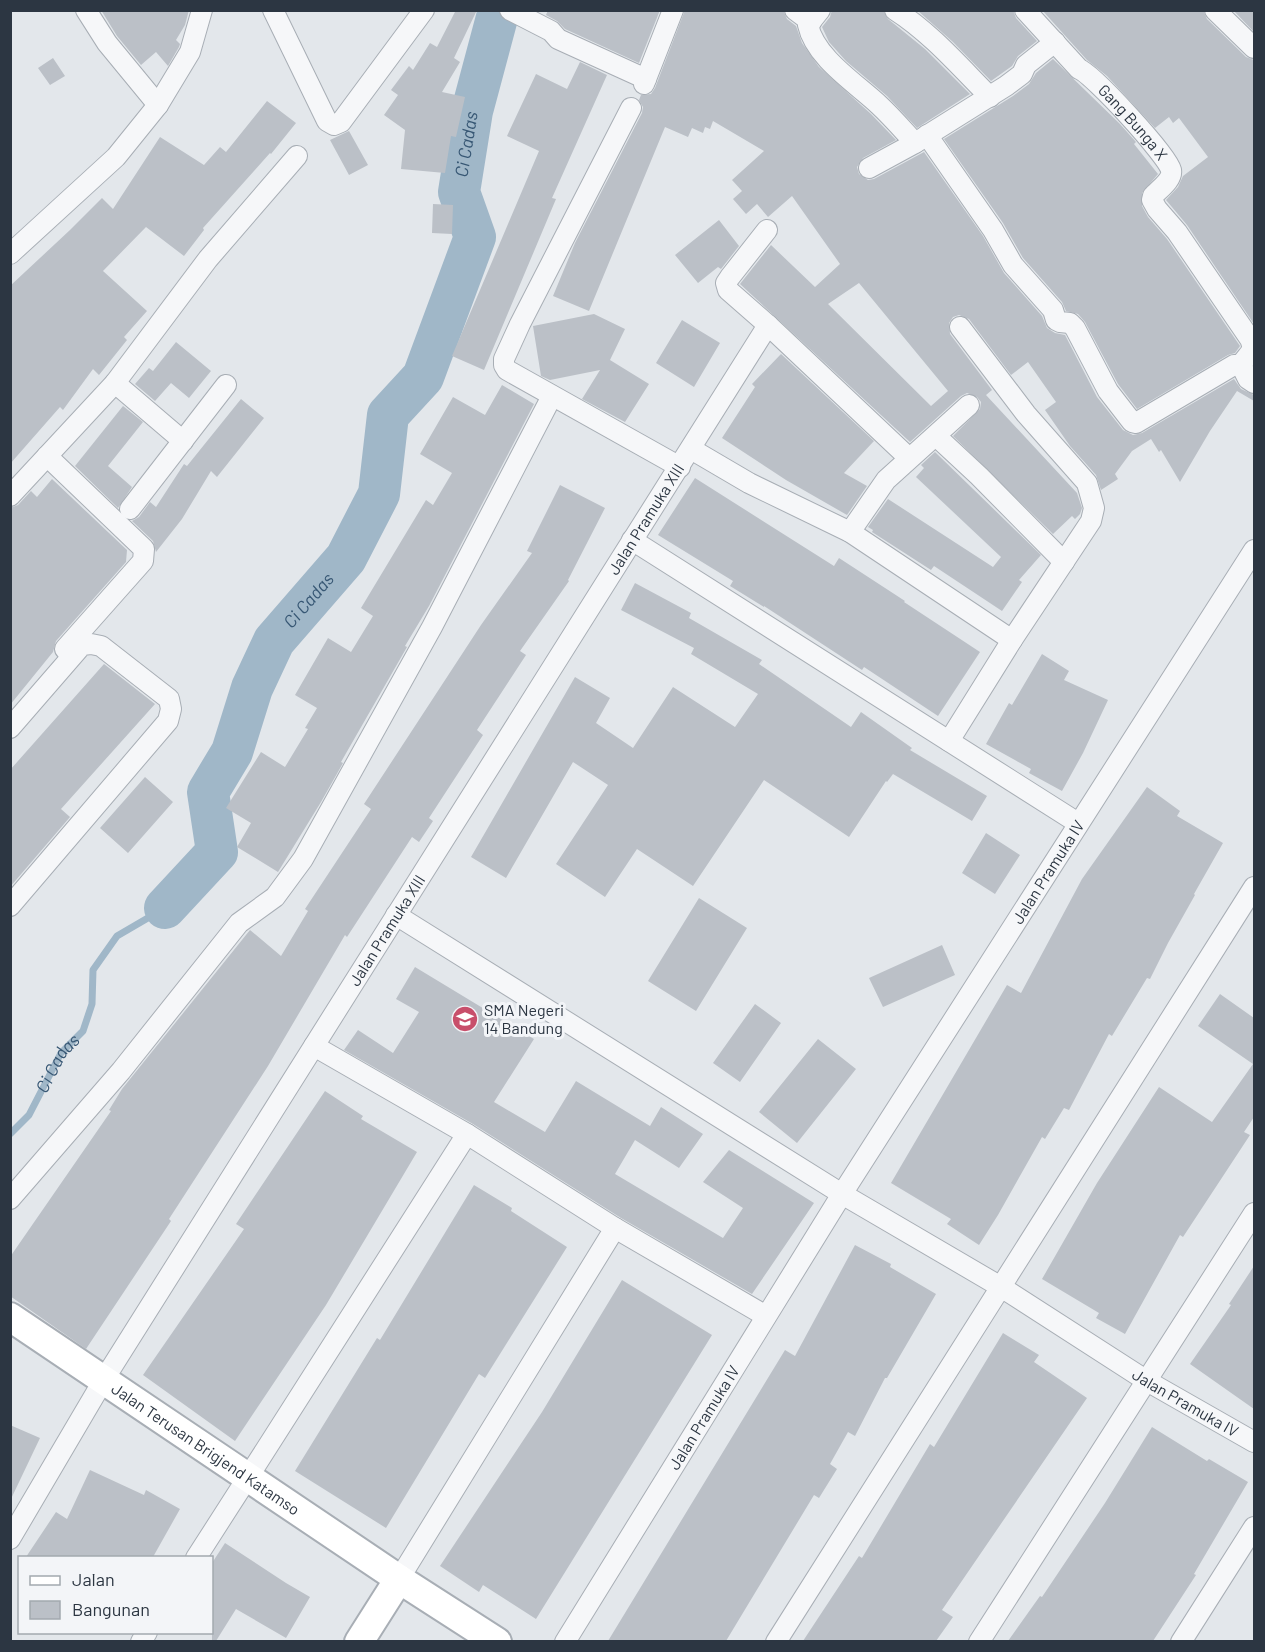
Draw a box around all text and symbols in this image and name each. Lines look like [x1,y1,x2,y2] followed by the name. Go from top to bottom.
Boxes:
[1095,80,1172,163] street label: Gang Bunga X
[450,110,482,179] water label: Ci Cadas
[603,460,687,578] street label: Jalan Pramuka XIII
[278,568,338,632] water label: Ci Cadas
[1007,816,1088,927] street label: Jalan Pramuka IV
[344,871,428,989] street label: Jalan Pramuka XIII
[484,1000,564,1037] place label: SMA Negeri 14 Bandung
[450,1004,480,1034] school or university icon: SMA Negeri 14 Bandung
[30,1029,84,1096] water label: Ci Cadas
[664,1361,743,1473] street label: Jalan Pramuka IV
[1129,1364,1242,1440] street label: Jalan Pramuka IV
[108,1378,304,1519] street label: Jalan Terusan Brigjend Katamso
[18,1556,213,1634] legend
[72,1568,115,1590] text: Jalan
[72,1598,150,1620] text: Bangunan

